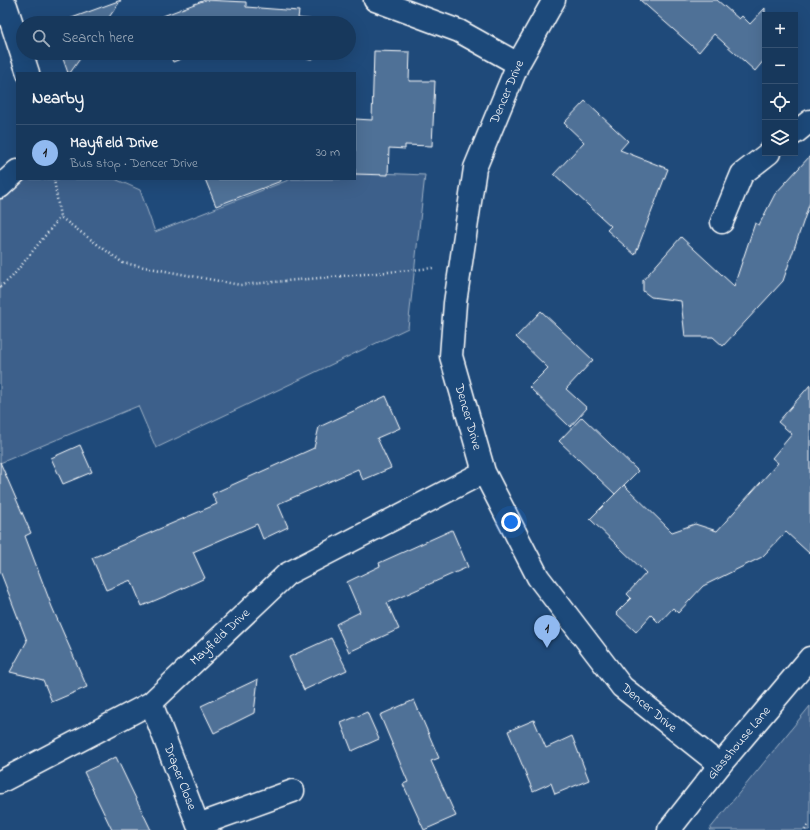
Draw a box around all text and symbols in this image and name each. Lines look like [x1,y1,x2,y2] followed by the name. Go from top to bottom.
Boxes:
[762,12,798,156] map controls
[762,12,798,48] button: +
[16,16,356,60] search box
[30,27,52,49] icon: search
[62,27,134,49] text: Search here
[762,48,798,84] button: −
[485,57,529,128] street label: Dencer Drive
[762,84,798,120] button: locate
[32,86,84,111] text: Nearby
[762,120,798,156] button: layers
[70,132,158,154] text: Mayfield Drive
[43,143,47,162] text: 1
[316,143,340,162] text: 30 m
[70,154,198,173] text: Bus stop · Dencer Drive
[449,381,487,452] street label: Dencer Drive
[501,512,521,532] your location
[186,604,255,671] street label: Mayfield Drive
[534,615,560,648] pin: 1
[616,678,681,737] street label: Dencer Drive
[703,702,776,784] street label: Glasshouse Lane
[158,740,201,813] street label: Draper Close

